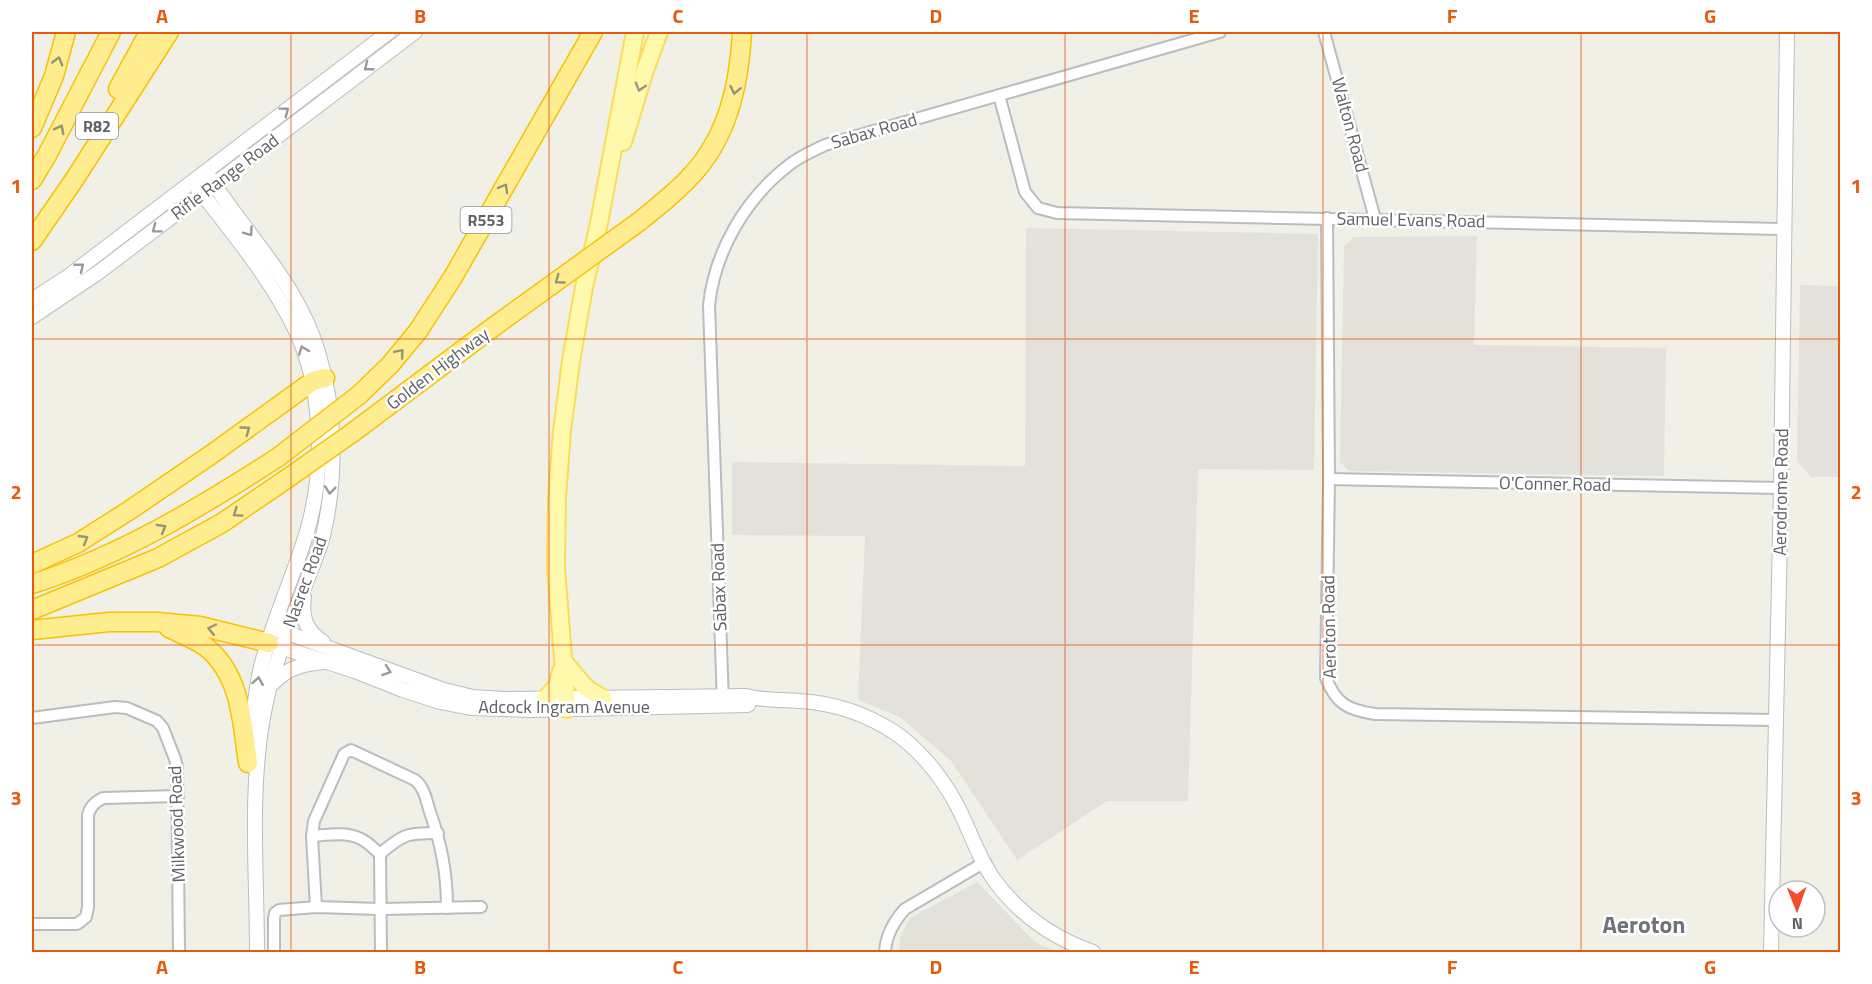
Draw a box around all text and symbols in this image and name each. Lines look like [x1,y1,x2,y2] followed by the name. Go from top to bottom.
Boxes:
[156,0,168,31] text: A
[414,0,426,31] text: B
[673,0,684,31] text: C
[930,0,942,31] text: D
[1188,0,1200,31] text: E
[1447,0,1458,31] text: F
[1704,0,1716,31] text: G
[51,56,63,67] one-way arrow
[364,60,375,71] one-way arrow
[1325,74,1376,175] street label: Walton Road
[635,81,647,92] one-way arrow
[729,84,742,94] one-way arrow
[828,105,920,156] street label: Sabax Road
[278,107,289,118] one-way arrow
[76,113,118,139] road number: R82
[53,125,64,136] one-way arrow
[165,127,284,226] street label: Rifle Range Road
[10,170,22,201] text: 1
[1850,170,1862,201] text: 1
[497,184,508,194] one-way arrow
[1336,205,1486,234] street label: Samuel Evans Road
[460,207,512,233] road number: R553
[151,222,162,233] one-way arrow
[242,226,253,237] one-way arrow
[73,264,84,275] one-way arrow
[554,273,565,284] one-way arrow
[380,321,495,416] street label: Golden Highway
[298,345,310,356] one-way arrow
[393,349,404,360] one-way arrow
[239,426,250,437] one-way arrow
[1766,428,1795,556] street label: Aerodrome Road
[1499,469,1611,498] street label: O'Conner Road
[10,476,22,507] text: 2
[1850,476,1862,507] text: 2
[324,486,337,495] one-way arrow
[233,506,244,517] one-way arrow
[156,524,166,535] one-way arrow
[276,532,334,631] street label: Nasrec Road
[78,534,88,546] one-way arrow
[703,542,734,632] street label: Sabax Road
[1314,575,1343,679] street label: Aeroton Road
[207,623,217,636] one-way arrow
[381,663,392,676] one-way arrow
[252,676,264,686] one-way arrow
[478,693,650,720] street label: Adcock Ingram Avenue
[161,765,192,883] street label: Milkwood Road
[10,782,22,813] text: 3
[1850,782,1862,813] text: 3
[1767,879,1827,939] north arrow
[1602,906,1686,942] district label: Aeroton
[1792,912,1803,936] text: N
[156,951,168,982] text: A
[414,951,426,982] text: B
[673,951,684,982] text: C
[930,951,942,982] text: D
[1188,951,1200,982] text: E
[1447,951,1458,982] text: F
[1704,951,1716,982] text: G

